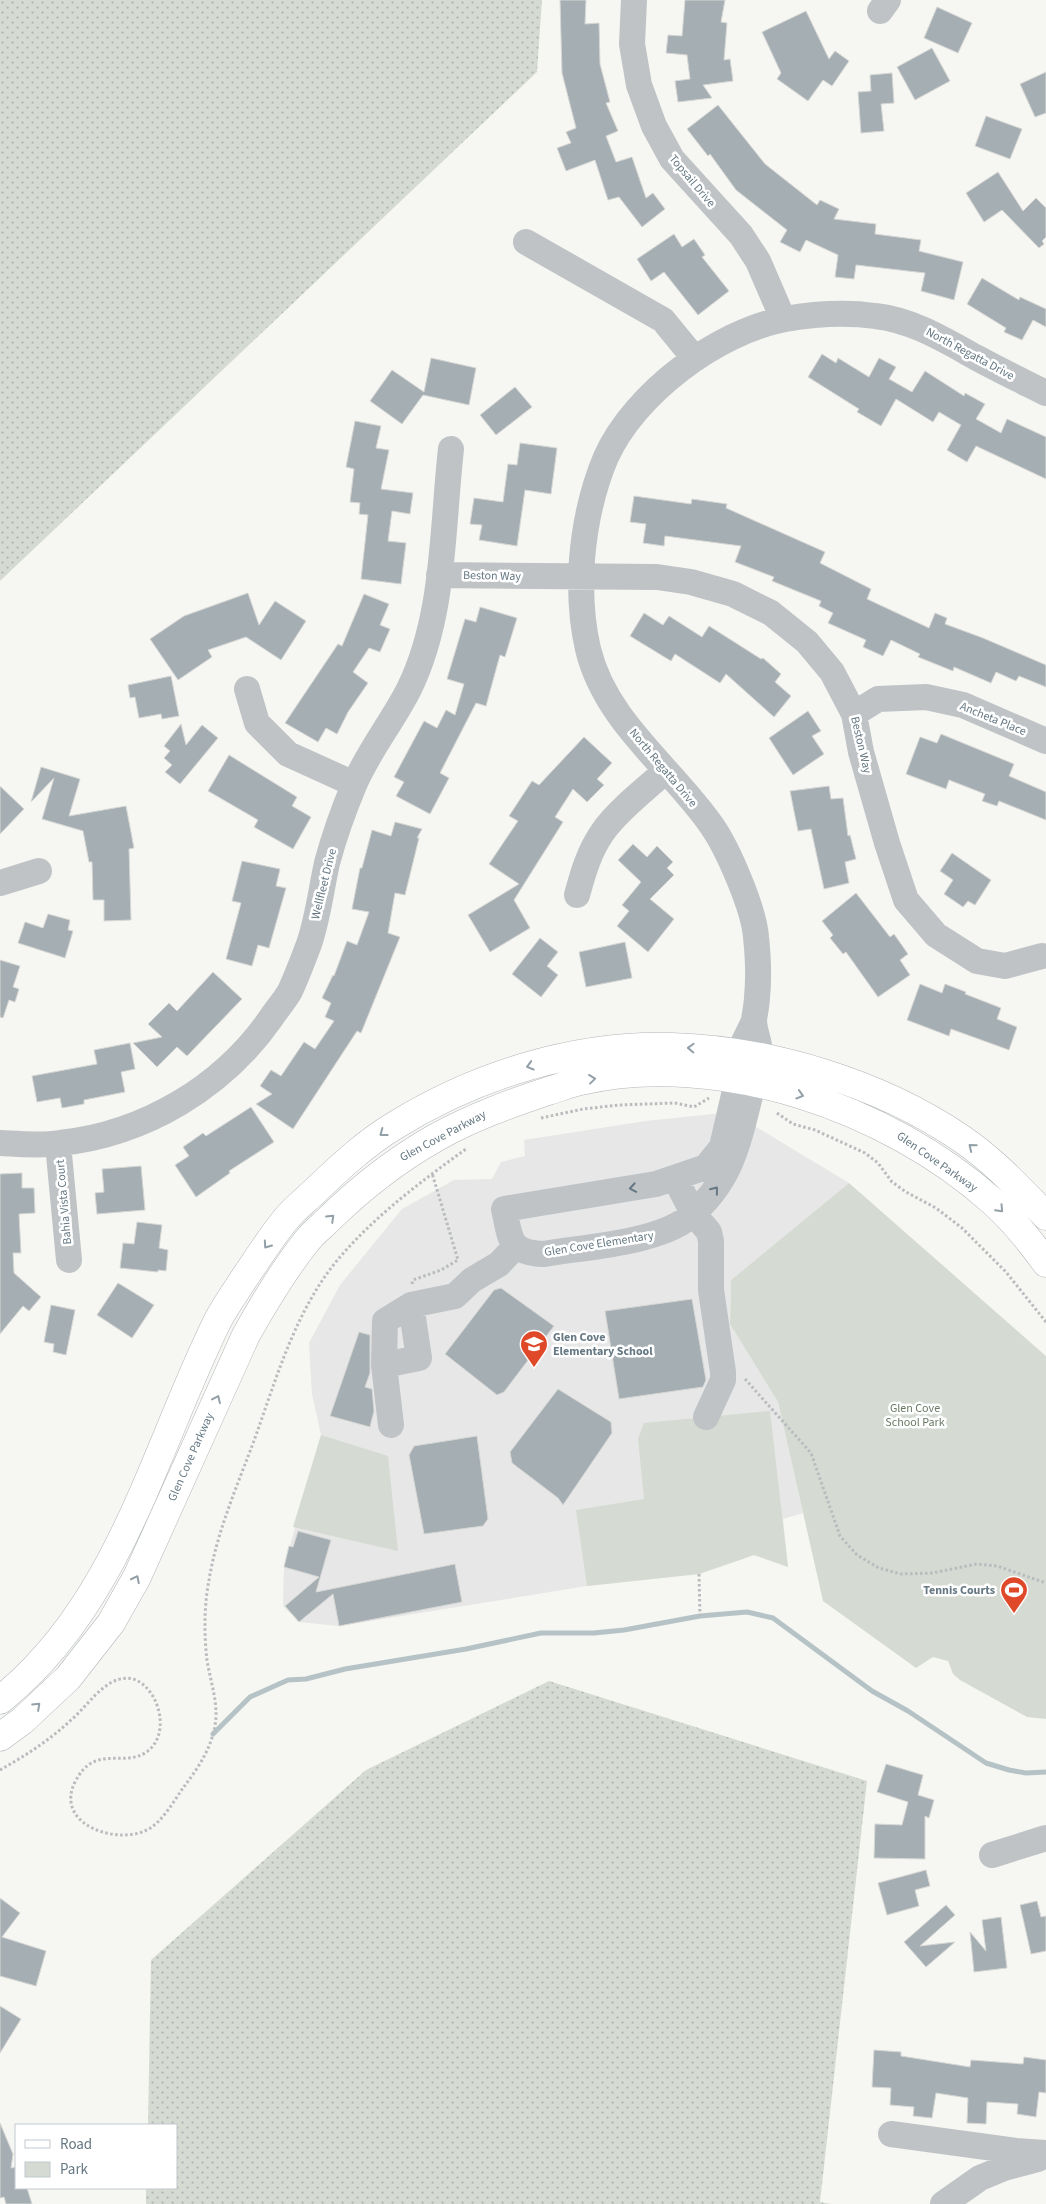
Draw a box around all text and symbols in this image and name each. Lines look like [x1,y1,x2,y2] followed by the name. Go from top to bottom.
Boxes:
[665,151,719,211] street label: Topsail Drive
[923,324,1017,384] street label: North Regatta Drive
[463,567,522,585] street label: Beston Way
[957,698,1029,740] street label: Ancheta Place
[846,715,876,776] street label: Beston Way
[625,725,701,811] street label: North Regatta Drive
[307,847,341,921] street label: Wellfleet Drive
[687,1042,695,1053] one-way arrow
[527,1061,535,1071] one-way arrow
[588,1074,596,1085] one-way arrow
[796,1090,804,1100] one-way arrow
[397,1106,489,1166] street label: Glen Cove Parkway
[380,1128,389,1136] one-way arrow
[893,1128,981,1196] street label: Glen Cove Parkway
[969,1145,978,1153] one-way arrow
[52,1159,76,1245] street label: Bahia Vista Court
[628,1182,637,1193] one-way arrow
[710,1187,718,1196] one-way arrow
[994,1203,1003,1212] one-way arrow
[325,1215,334,1224] one-way arrow
[543,1227,655,1261] street label: Glen Cove Elementary
[264,1239,273,1249] one-way arrow
[519,1329,549,1368] school or university icon: Glen Cove Elementary School
[553,1329,653,1360] place label: Glen Cove Elementary School
[211,1395,221,1404] one-way arrow
[885,1400,945,1431] park label: Glen Cove School Park
[164,1410,218,1504] street label: Glen Cove Parkway
[130,1575,140,1584] one-way arrow
[999,1575,1029,1614] sports icon: Tennis Courts
[923,1582,995,1599] place label: Tennis Courts
[32,1703,41,1712] one-way arrow
[15,2124,178,2189] legend
[60,2134,92,2155] text: Road
[60,2159,89,2180] text: Park

